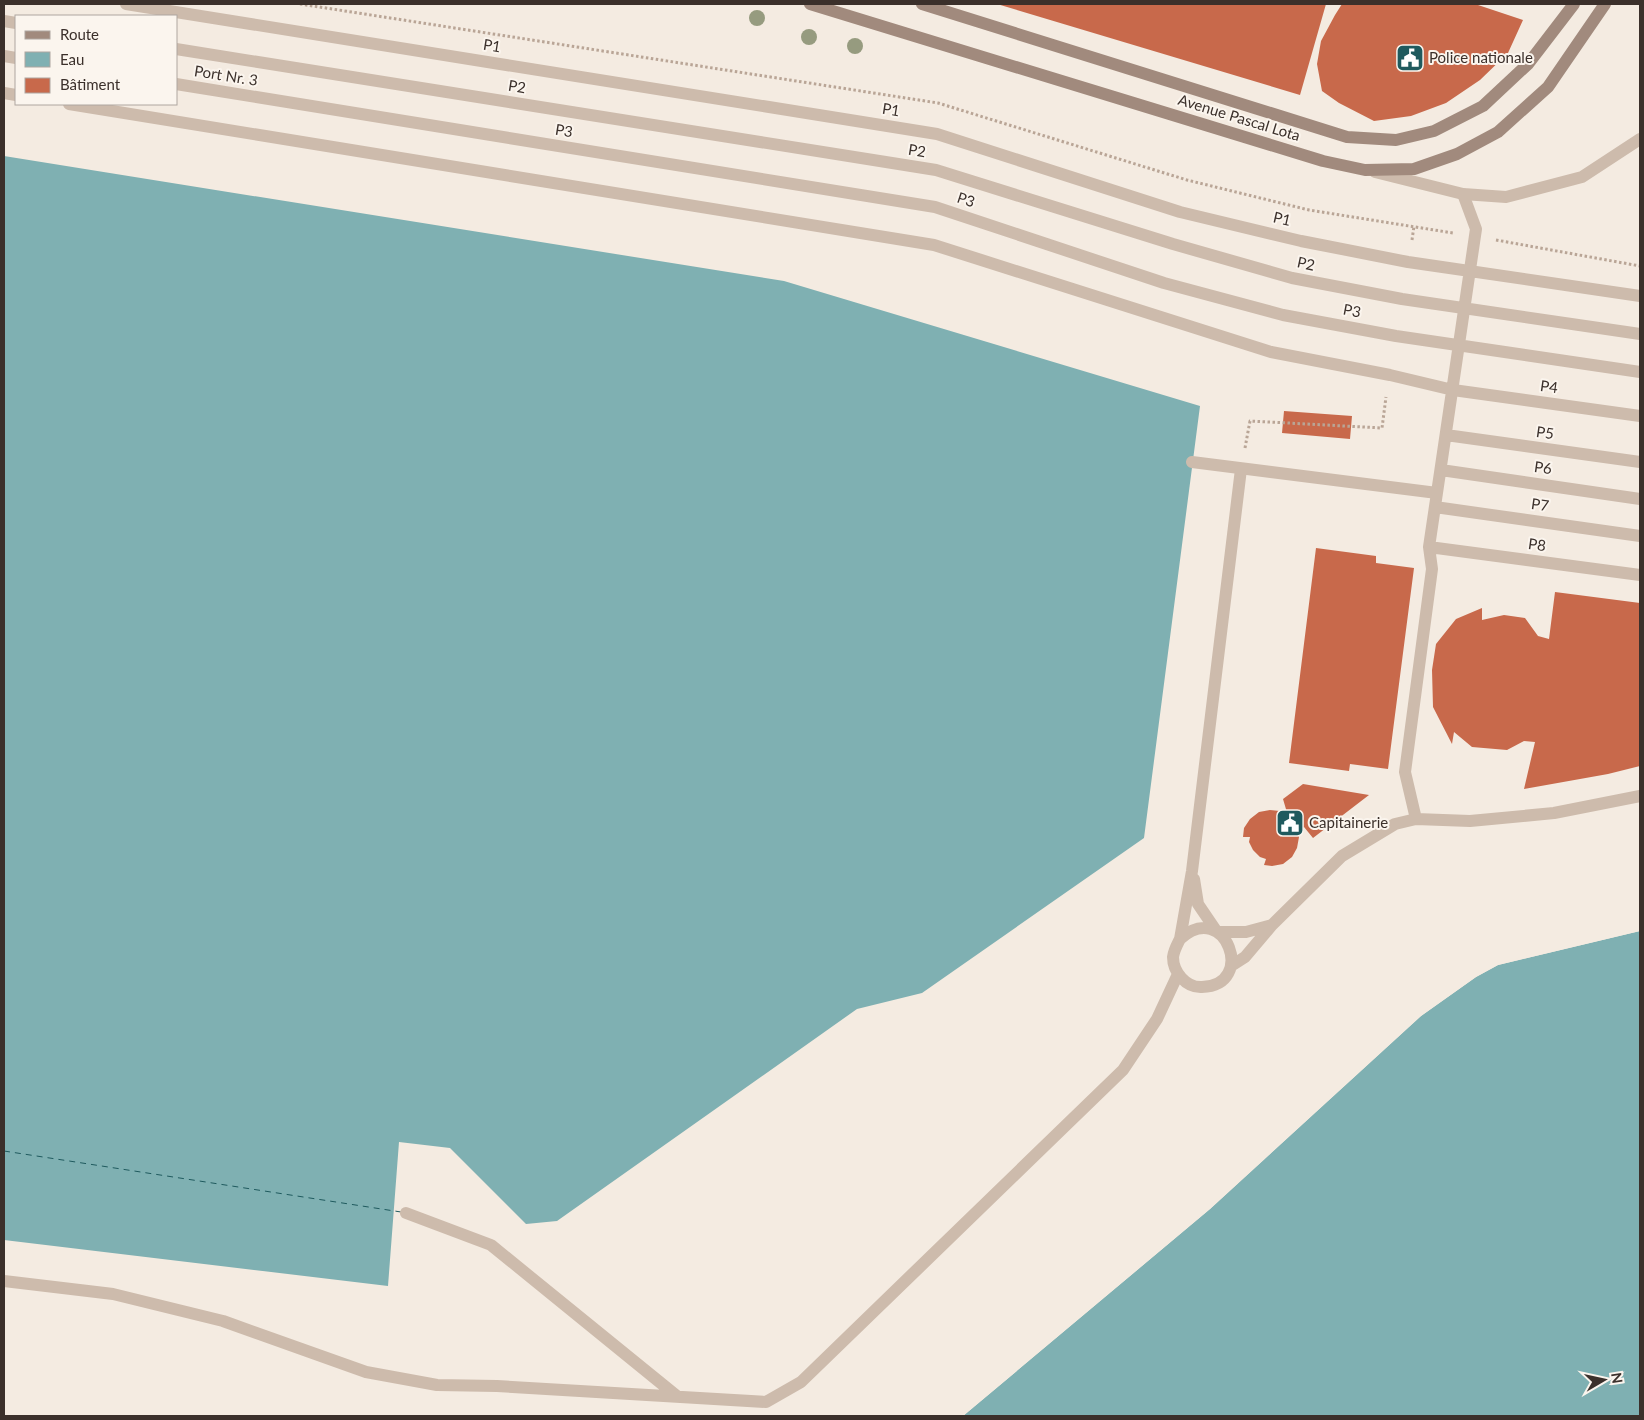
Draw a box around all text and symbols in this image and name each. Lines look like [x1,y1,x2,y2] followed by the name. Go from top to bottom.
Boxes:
[15,15,178,105] legend
[60,25,99,43] text: Route
[482,35,502,55] street label: P1
[1395,43,1425,73] public building icon: Police nationale
[1429,48,1533,66] place label: Police nationale
[60,50,84,68] text: Eau
[193,61,259,89] street label: Port Nr. 3
[60,75,121,93] text: Bâtiment
[507,76,527,96] street label: P2
[1176,90,1302,144] street label: Avenue Pascal Lota
[881,99,901,119] street label: P1
[554,120,574,140] street label: P3
[907,140,927,160] street label: P2
[955,188,978,210] street label: P3
[1272,207,1293,229] street label: P1
[1296,252,1317,274] street label: P2
[1342,299,1363,321] street label: P3
[1539,376,1559,396] street label: P4
[1535,422,1555,442] street label: P5
[1533,457,1553,477] street label: P6
[1530,494,1550,514] street label: P7
[1527,534,1547,554] street label: P8
[1275,808,1305,838] public building icon: Capitainerie
[1309,813,1388,831] place label: Capitainerie
[1579,1355,1629,1405] north arrow
[1608,1371,1627,1385] text: N

